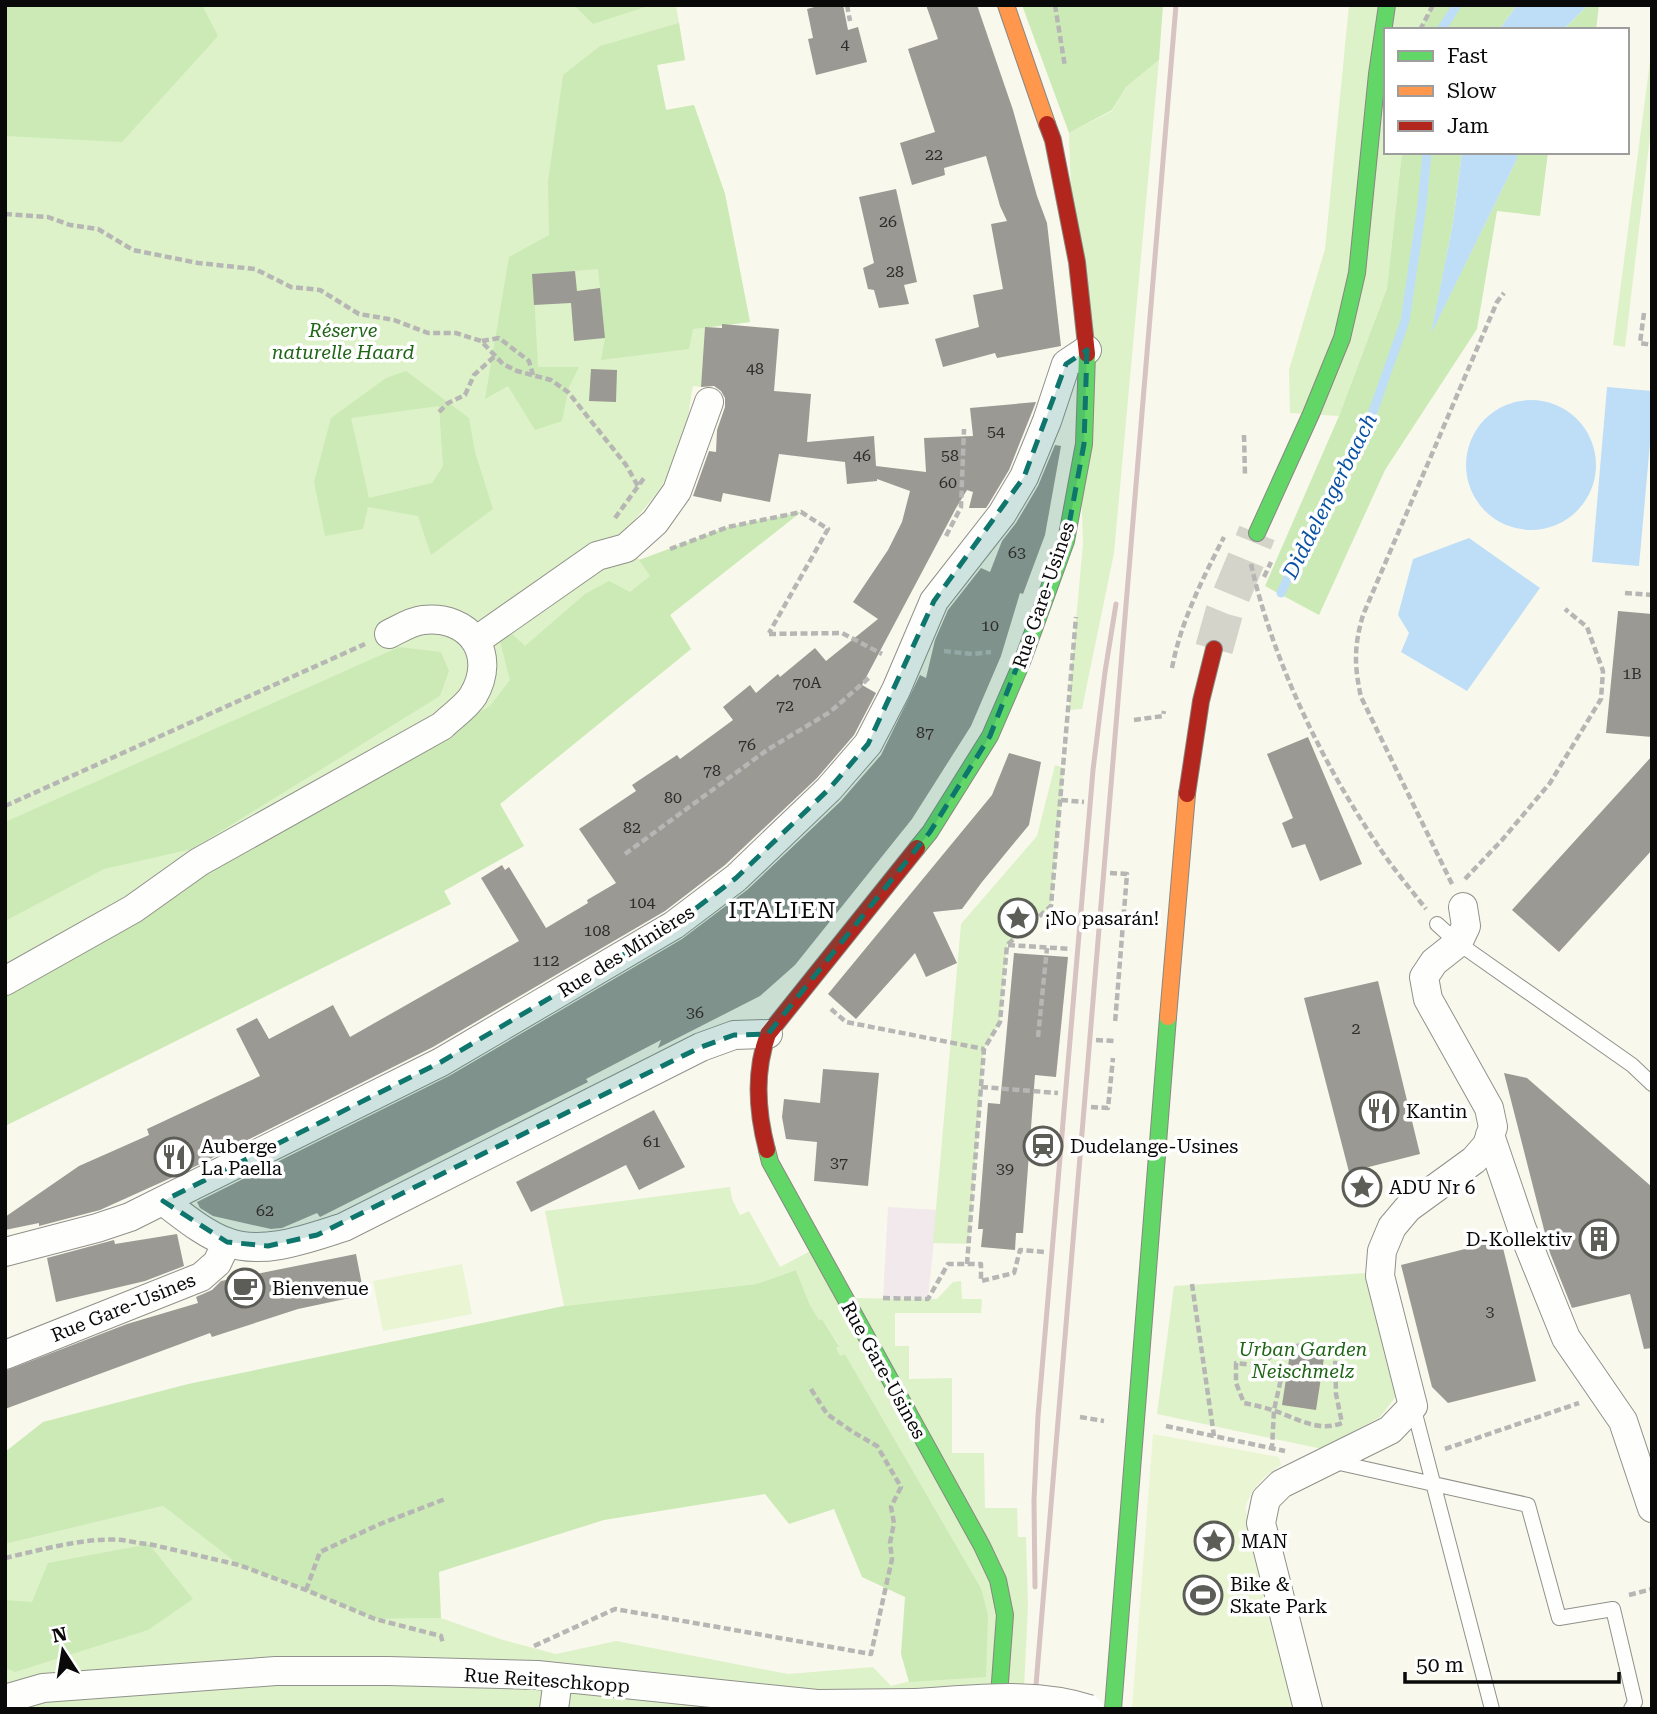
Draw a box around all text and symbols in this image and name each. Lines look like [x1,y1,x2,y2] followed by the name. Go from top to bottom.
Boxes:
[1384,28,1629,154] legend
[841,35,850,54] house number: 4
[1447,44,1488,68] text: Fast
[1447,79,1497,103] text: Slow
[1447,114,1489,138] text: Jam
[925,145,943,164] house number: 22
[879,212,897,231] house number: 26
[886,262,904,281] house number: 28
[272,319,414,364] park label: Réserve naturelle Haard
[746,359,764,378] house number: 48
[1278,409,1382,583] water label: Diddelengerbaach
[987,422,1005,441] house number: 54
[853,446,871,465] house number: 46
[941,446,959,465] house number: 58
[939,473,957,492] house number: 60
[1008,519,1079,671] street label: Rue Gare-Usines
[1008,543,1026,562] house number: 63
[981,616,999,635] house number: 10
[1622,664,1642,683] house number: 1B
[792,673,822,692] house number: 70A
[776,696,794,715] house number: 72
[916,723,934,742] house number: 87
[738,735,756,754] house number: 76
[703,761,721,780] house number: 78
[664,788,682,807] house number: 80
[623,818,641,837] house number: 82
[629,893,655,912] house number: 104
[728,897,838,924] district label: ITALIEN
[997,897,1039,939] place icon: ¡No pasarán!
[554,900,699,1003] street label: Rue des Minières
[1045,907,1159,930] place label: ¡No pasarán!
[584,921,610,940] house number: 108
[533,951,559,970] house number: 112
[686,1003,704,1022] house number: 36
[1352,1019,1361,1038] house number: 2
[1358,1090,1400,1132] restaurant icon: Kantin
[1406,1100,1468,1123] place label: Kantin
[1022,1125,1064,1167] station icon: Dudelange-Usines
[643,1132,661,1151] house number: 61
[201,1135,283,1180] place label: Auberge La Paella
[1070,1135,1238,1158] place label: Dudelange-Usines
[153,1136,195,1178] restaurant icon: Auberge La Paella
[830,1153,848,1172] house number: 37
[996,1159,1014,1178] house number: 39
[1341,1166,1383,1208] place icon: ADU Nr 6
[1389,1176,1475,1199] place label: ADU Nr 6
[256,1201,274,1220] house number: 62
[1578,1218,1620,1260] building icon: D-Kollektiv
[1466,1228,1572,1251] place label: D-Kollektiv
[224,1267,266,1309] cafe icon: Bienvenue
[48,1268,199,1347] street label: Rue Gare-Usines
[272,1277,369,1300] place label: Bienvenue
[836,1298,931,1443] street label: Rue Gare-Usines
[1486,1302,1495,1321] house number: 3
[1239,1338,1368,1383] park label: Urban Garden Neischmelz
[1193,1520,1235,1562] place icon: MAN
[1241,1530,1288,1553] place label: MAN
[1230,1573,1327,1618] place label: Bike & Skate Park
[1182,1574,1224,1616] sports icon: Bike & Skate Park
[28,1616,98,1686] north arrow
[50,1622,69,1648] text: N
[1405,1640,1618,1684] scale bar
[1416,1653,1464,1677] text: 50 m
[463,1663,631,1698] street label: Rue Reiteschkopp

